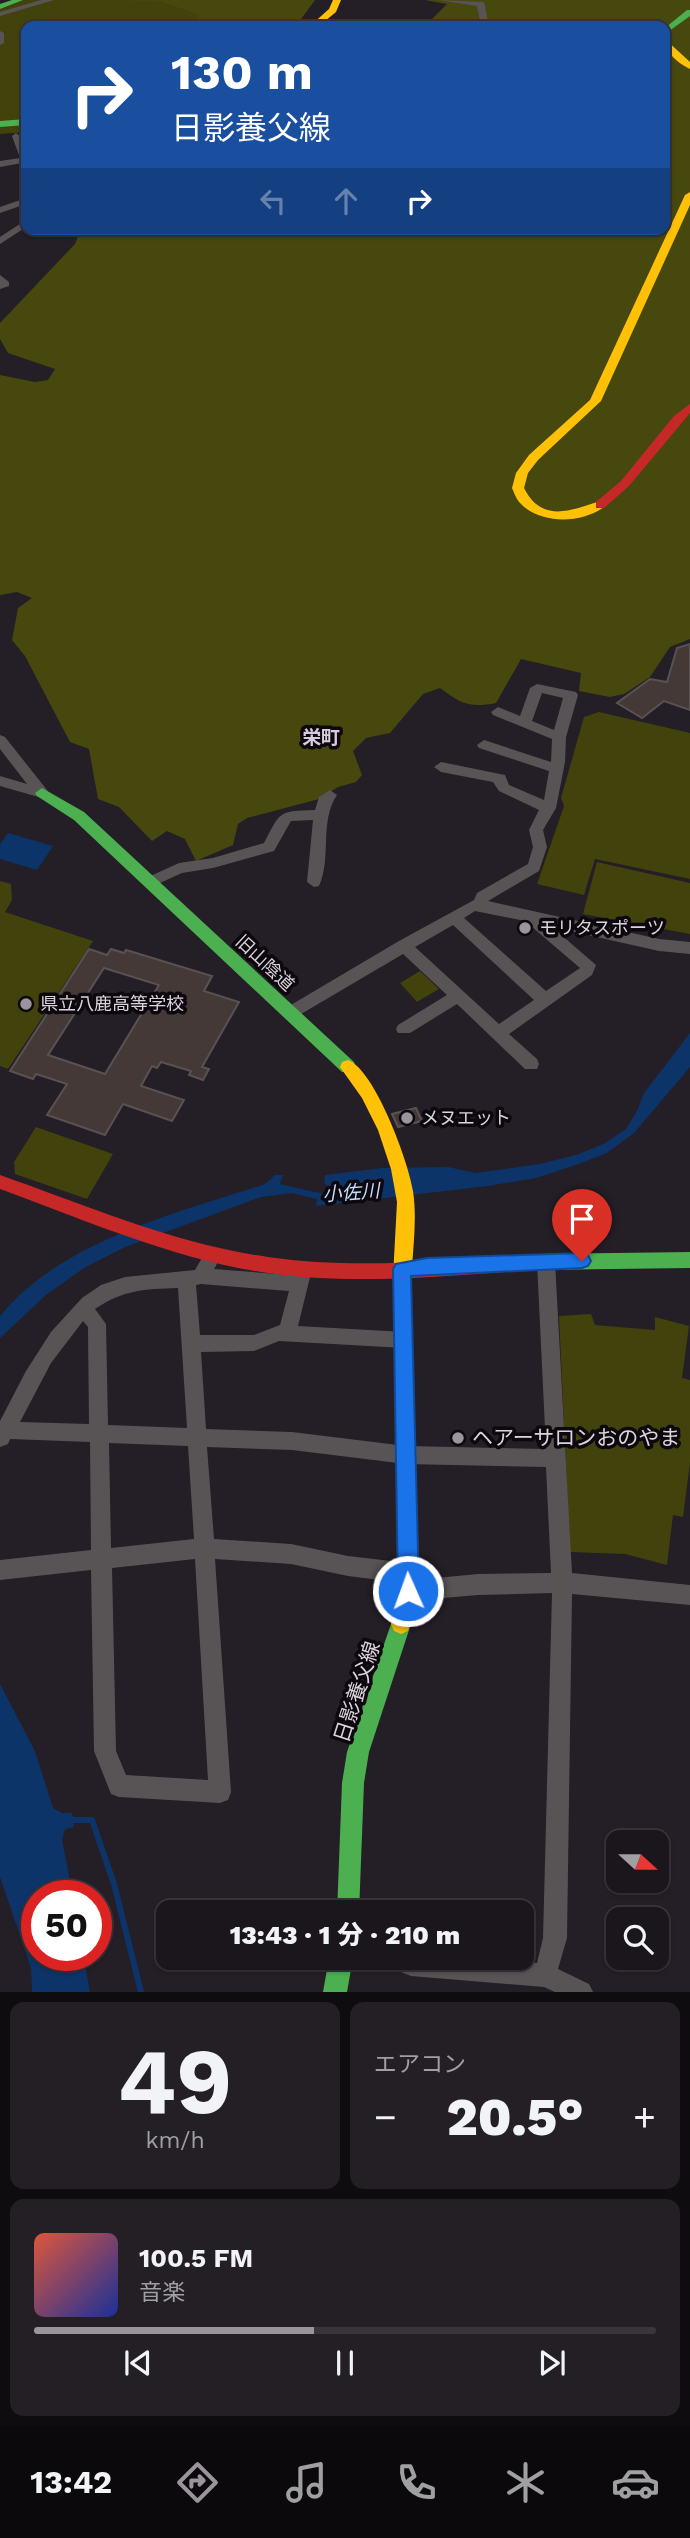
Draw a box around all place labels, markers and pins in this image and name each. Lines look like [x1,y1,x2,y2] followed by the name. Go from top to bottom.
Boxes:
[539,917,665,938] place label: モリタスポーツ
[517,920,533,936] marker: モリタスポーツ
[40,993,184,1014] place label: 県立八鹿高等学校
[18,996,34,1012] marker: 県立八鹿高等学校
[421,1107,511,1128] place label: メヌエット
[399,1110,415,1126] marker: メヌエット
[552,1189,612,1261] pin
[472,1425,680,1450] place label: ヘアーサロンおのやま
[450,1430,466,1446] marker: ヘアーサロンおのやま

